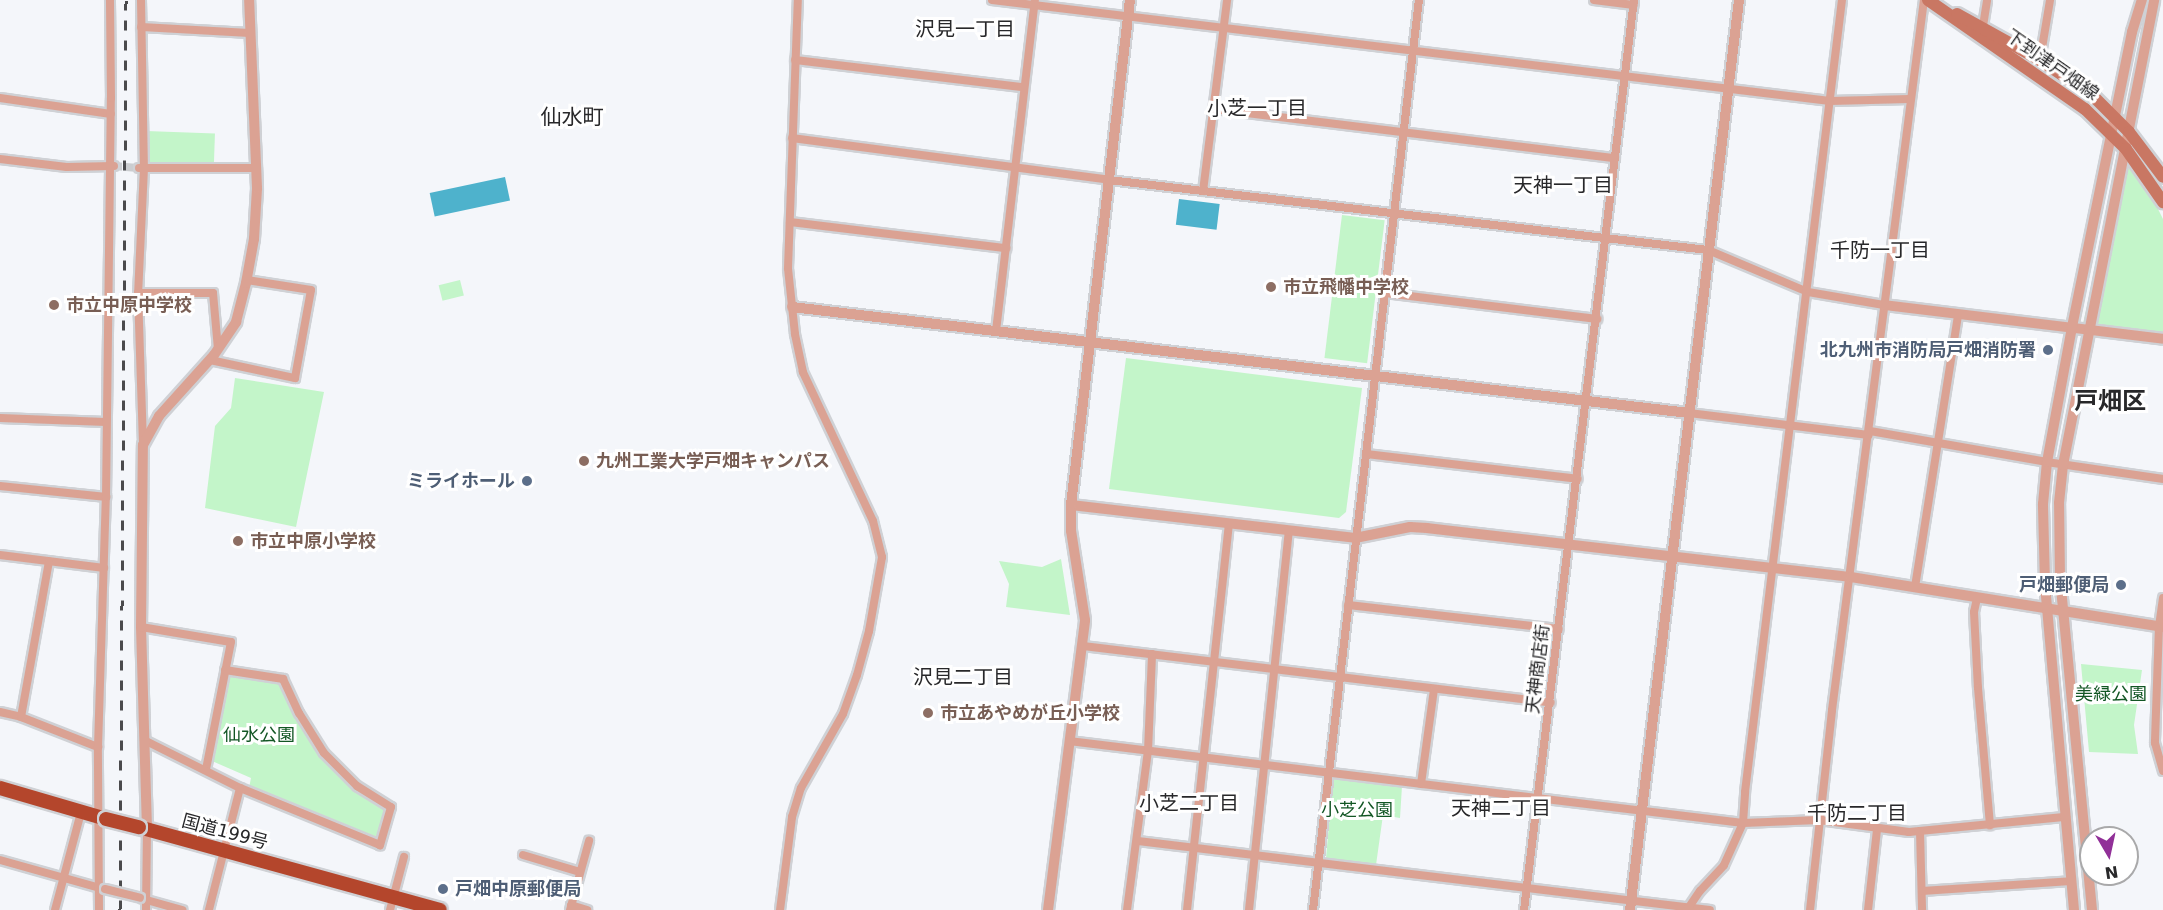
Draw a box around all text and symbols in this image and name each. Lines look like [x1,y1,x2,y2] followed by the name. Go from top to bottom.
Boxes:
[915,17,1015,41] district label: 沢見一丁目
[2002,25,2102,105] street label: 下到津戸畑線
[1207,96,1307,120] district label: 小芝一丁目
[541,104,603,130] district label: 仙水町
[1513,173,1613,197] district label: 天神一丁目
[1830,238,1930,262] district label: 千防一丁目
[1283,276,1409,298] place label: 市立飛幡中学校
[1264,280,1278,294] marker: 市立飛幡中学校
[66,294,192,316] place label: 市立中原中学校
[47,298,61,312] marker: 市立中原中学校
[1820,339,2036,361] place label: 北九州市消防局戸畑消防署
[2041,343,2055,357] marker: 北九州市消防局戸畑消防署
[2074,388,2146,416] district label: 戸畑区
[596,450,830,472] place label: 九州工業大学戸畑キャンパス
[577,454,591,468] marker: 九州工業大学戸畑キャンパス
[407,470,515,492] place label: ミライホール
[520,474,534,488] marker: ミライホール
[250,530,376,552] place label: 市立中原小学校
[231,534,245,548] marker: 市立中原小学校
[2019,574,2109,596] place label: 戸畑郵便局
[2114,578,2128,592] marker: 戸畑郵便局
[1522,623,1554,715] street label: 天神商店街
[913,665,1013,689] district label: 沢見二丁目
[2075,683,2147,705] park label: 美緑公園
[940,702,1120,724] place label: 市立あやめが丘小学校
[921,706,935,720] marker: 市立あやめが丘小学校
[223,724,295,746] park label: 仙水公園
[1139,791,1239,815] district label: 小芝二丁目
[1451,796,1551,820] district label: 天神二丁目
[1321,799,1393,821] park label: 小芝公園
[1807,801,1907,825] district label: 千防二丁目
[180,810,270,854] street label: 国道199号
[2079,826,2139,886] north arrow
[2103,862,2120,883] text: N
[455,878,581,900] place label: 戸畑中原郵便局
[436,882,450,896] marker: 戸畑中原郵便局

